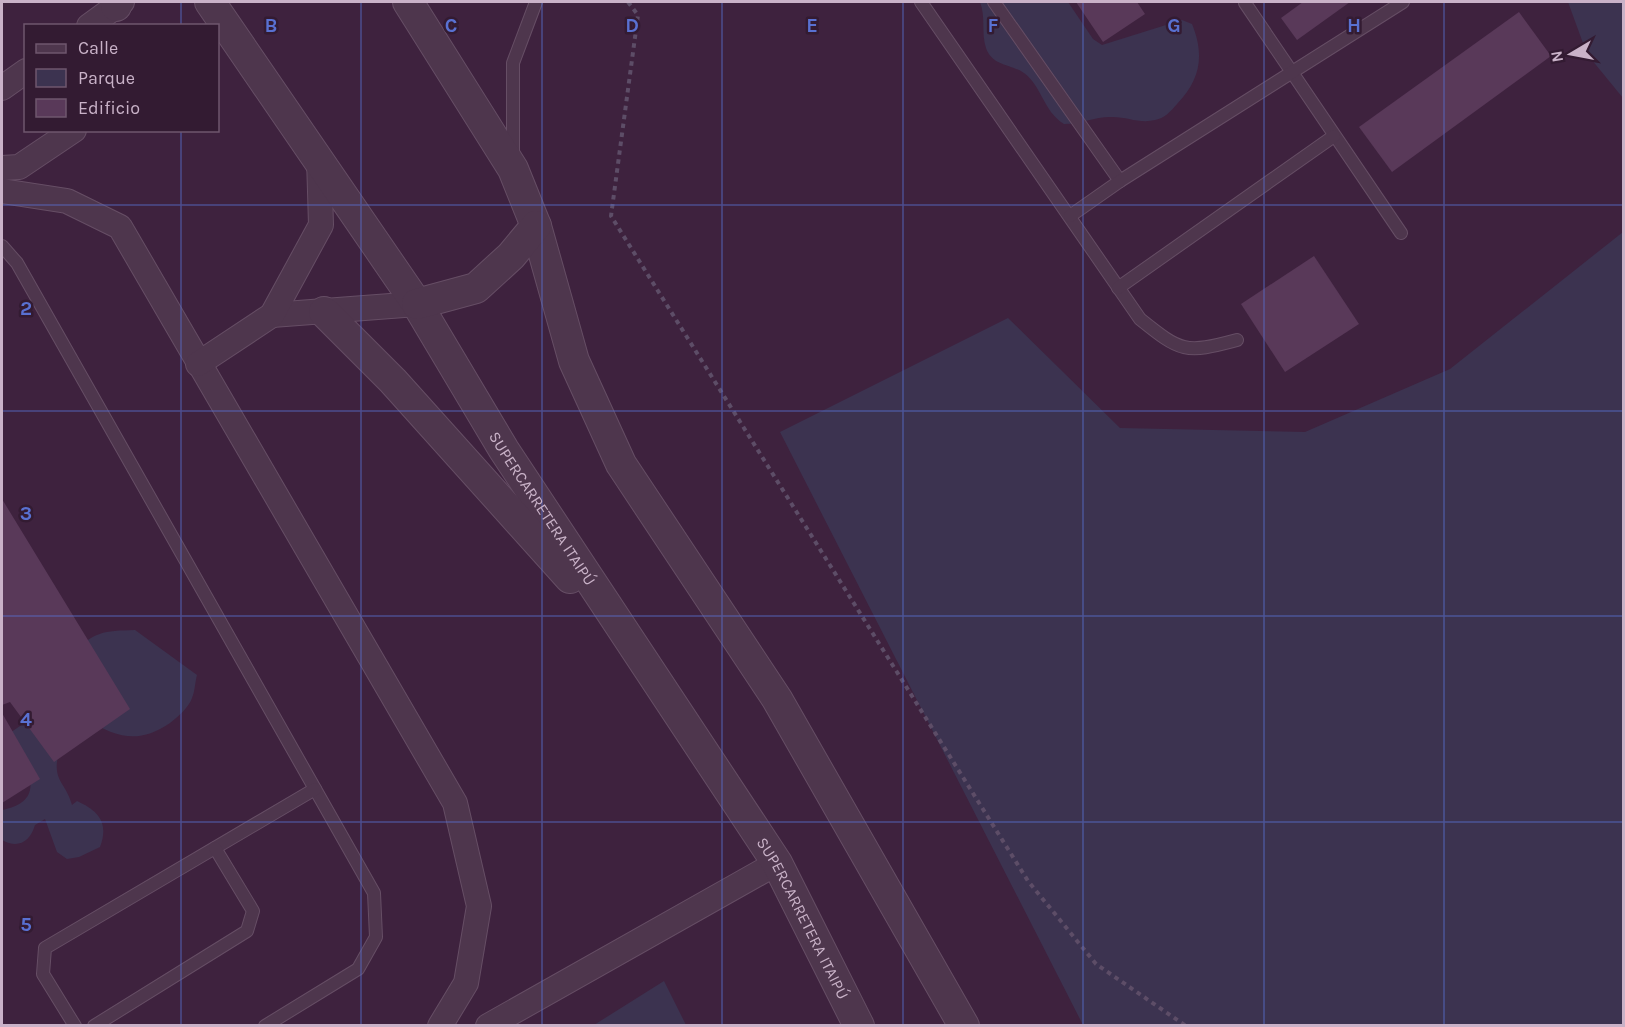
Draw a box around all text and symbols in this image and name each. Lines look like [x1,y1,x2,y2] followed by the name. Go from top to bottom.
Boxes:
[265,14,277,37] text: B
[445,14,457,37] text: C
[625,14,639,37] text: D
[806,14,818,37] text: E
[988,14,999,37] text: F
[1167,14,1181,37] text: G
[1347,14,1361,37] text: H
[24,24,219,132] legend
[1541,24,1601,84] north arrow
[78,37,118,59] text: Calle
[1546,49,1567,64] text: N
[78,67,135,89] text: Parque
[78,97,140,119] text: Edificio
[20,297,32,320] text: 2
[486,428,600,589] street label: SUPERCARRETERA ITAIPÚ
[20,502,32,525] text: 3
[20,708,32,731] text: 4
[753,833,853,1002] street label: SUPERCARRETERA ITAIPÚ
[20,913,32,936] text: 5

